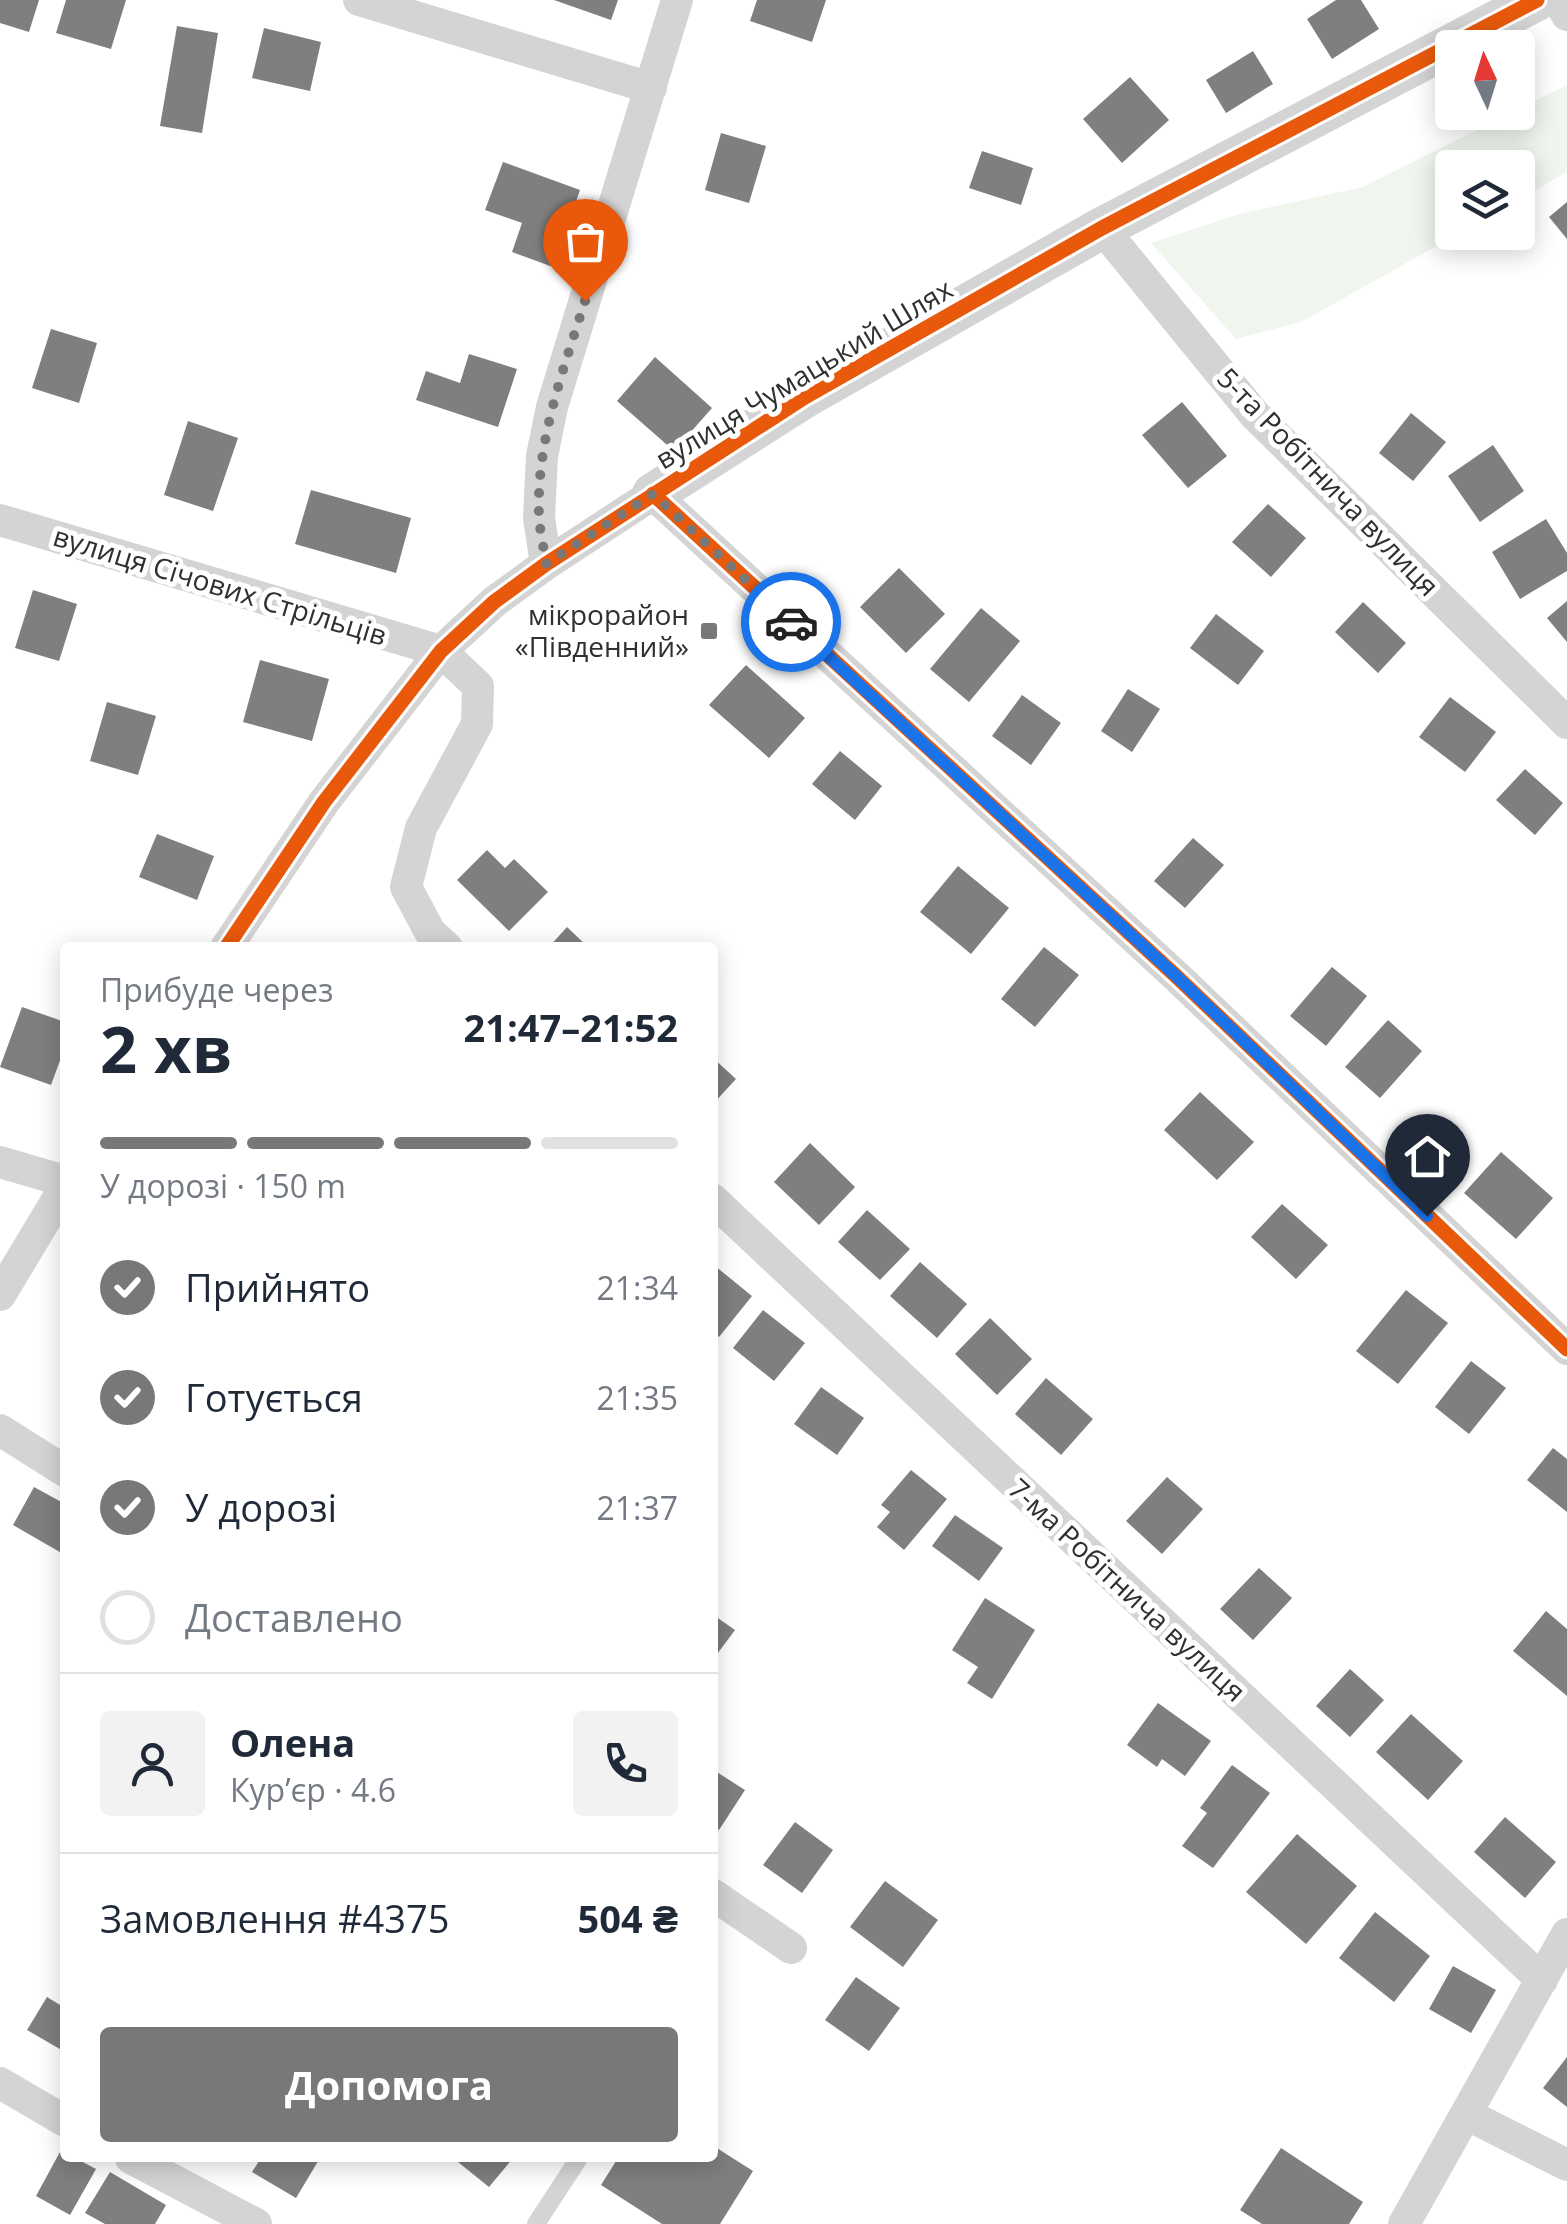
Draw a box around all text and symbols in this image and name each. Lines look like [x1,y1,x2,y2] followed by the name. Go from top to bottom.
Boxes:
[1435,30,1535,130] north arrow
[1435,30,1535,250] map controls
[1435,150,1535,250] button: layers
[543,199,628,302] pin
[558,214,613,269] icon: bag
[648,269,959,477] street label: вулиця Чумацький Шлях
[1209,359,1448,604] street label: 5-та Робітнича вулиця
[49,516,392,654] street label: вулиця Січових Стрільців
[741,572,841,672] courier
[515,595,689,665] place label: мікрорайон «Південний»
[764,595,819,650] icon: car
[698,620,720,642] marker: мікрорайон «Південний»
[100,968,333,1011] text: Прибуде через
[464,1001,678,1053] text: 21:47–21:52
[100,1004,233,1092] text: 2 хв
[1385,1114,1470,1217] pin
[1400,1129,1455,1184] icon: home
[100,1164,346,1207] text: У дорозі · 150 m
[100,1260,155,1315] icon: check
[185,1261,370,1313] text: Прийнято
[596,1266,678,1309] text: 21:34
[100,1370,155,1425] icon: check
[185,1371,363,1423] text: Готується
[596,1376,678,1419] text: 21:35
[1001,1469,1254,1709] street label: 7-ма Робітнича вулиця
[100,1480,155,1535] icon: check
[185,1481,337,1533] text: У дорозі
[596,1486,678,1529] text: 21:37
[185,1591,403,1643] text: Доставлено
[100,1711,205,1816] button: person
[573,1711,678,1816] button: phone
[230,1716,355,1768] text: Олена
[230,1768,396,1811] text: Кур’єр · 4.6
[100,1892,449,1944] text: Замовлення #4375
[578,1892,678,1944] text: 504 ₴
[100,2027,678,2142] button: Допомога

